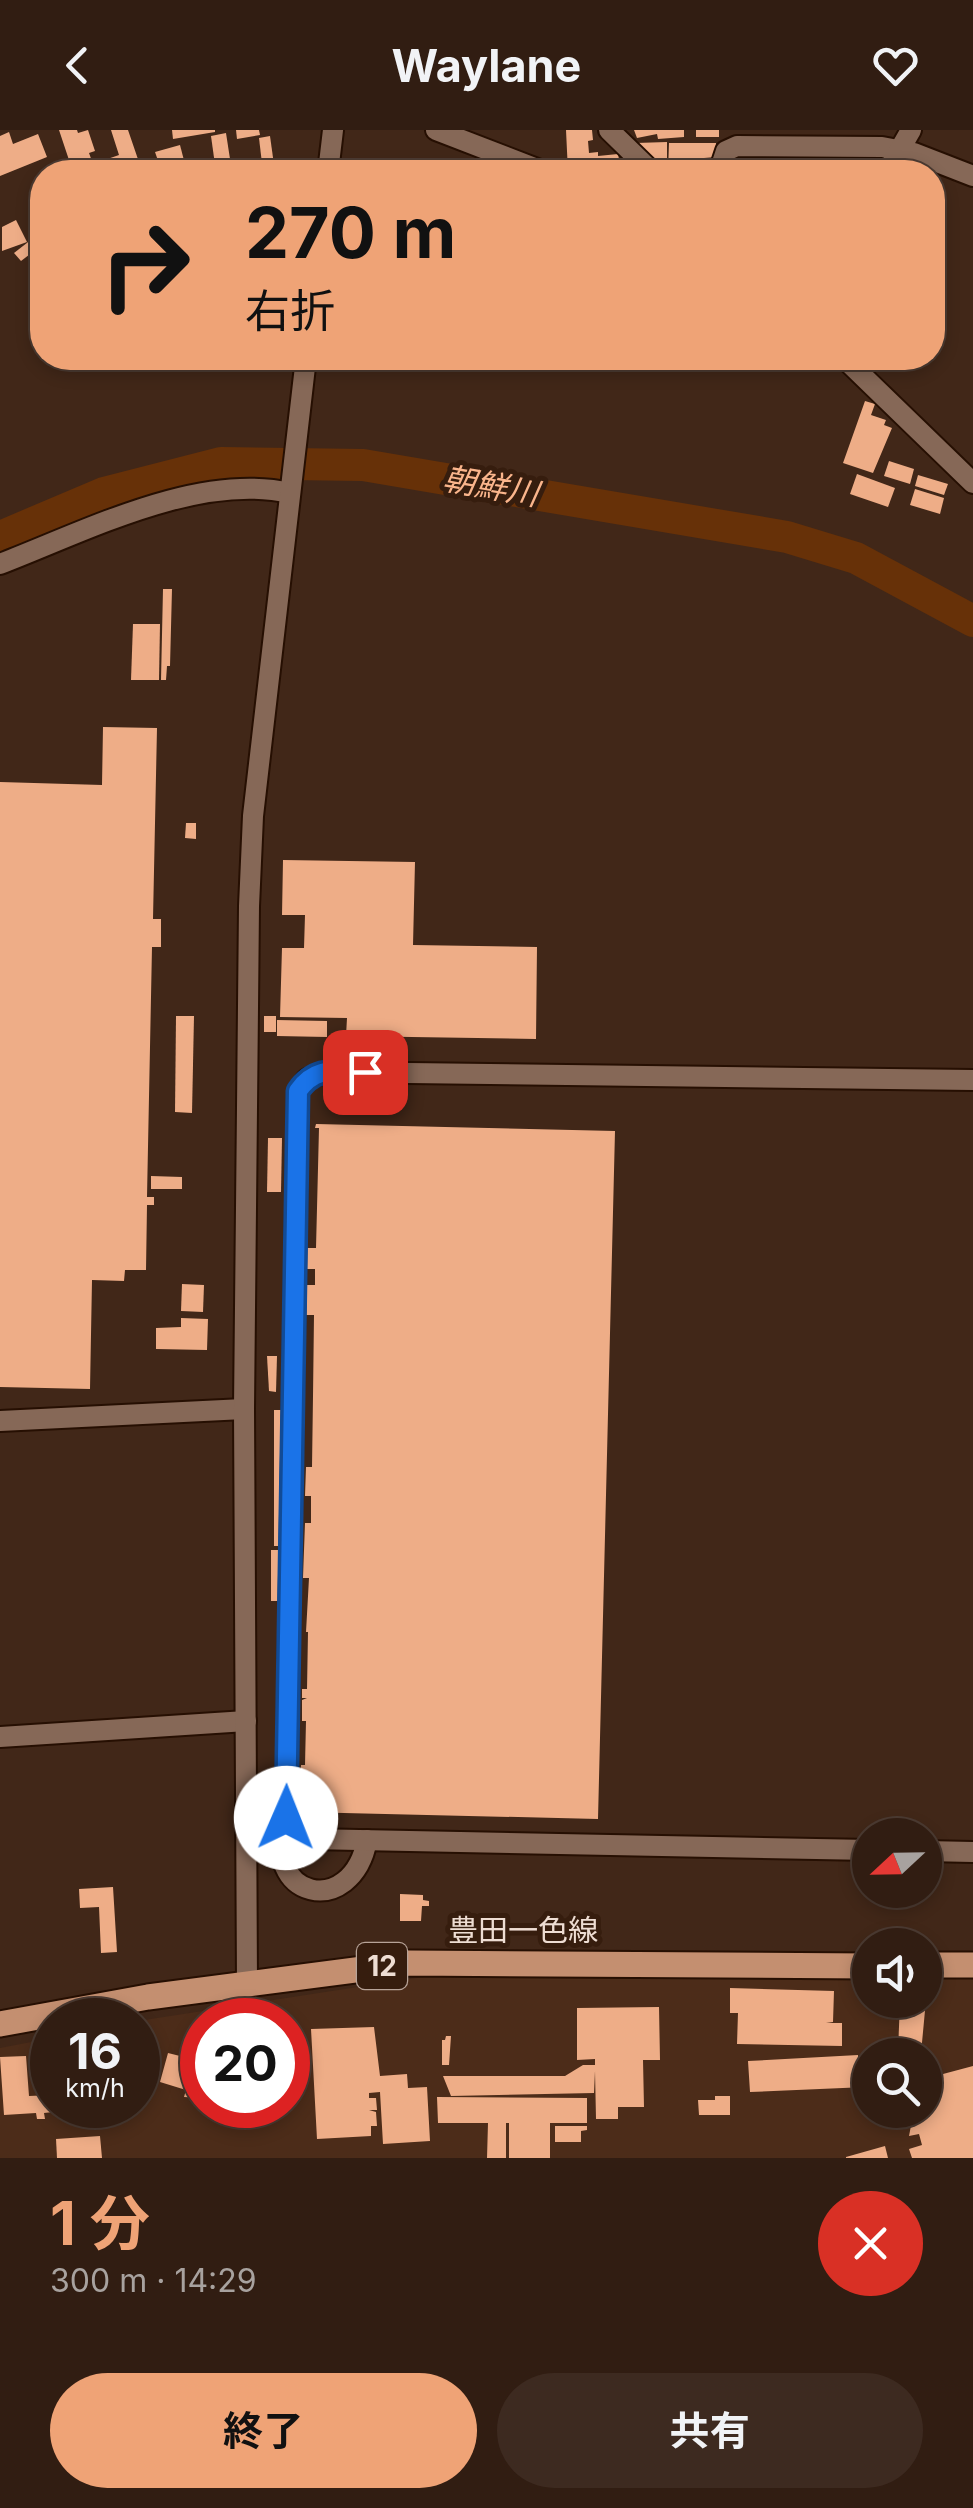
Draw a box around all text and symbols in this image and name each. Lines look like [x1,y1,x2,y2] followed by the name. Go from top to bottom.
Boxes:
[50,38,105,93] icon: back
[392,38,581,93] text: Waylane
[868,38,923,93] icon: heart
[245,190,456,275] text: 270 m
[80,200,210,330] icon: right
[245,283,335,338] text: 右折
[440,458,545,514] water label: 朝鮮川
[323,1030,408,1115] pin
[338,1045,393,1100] icon: arrive
[234,1766,338,1870] position arrow
[852,1818,942,1908] north arrow
[852,1818,942,2128] map controls
[448,1912,598,1948] street label: 豊田一色線
[852,1928,942,2018] button: sound
[357,1943,407,1989] road number: 12
[180,1998,310,2128] speed limit sign: 20
[68,2021,122,2081] text: 16
[852,2038,942,2128] button: search
[65,2073,125,2103] text: km/h
[50,2187,150,2259] text: 1 分
[818,2191,923,2296] button: close
[50,2261,257,2300] text: 300 m · 14:29
[50,2373,477,2488] button: 終了
[497,2373,923,2488] button: 共有

